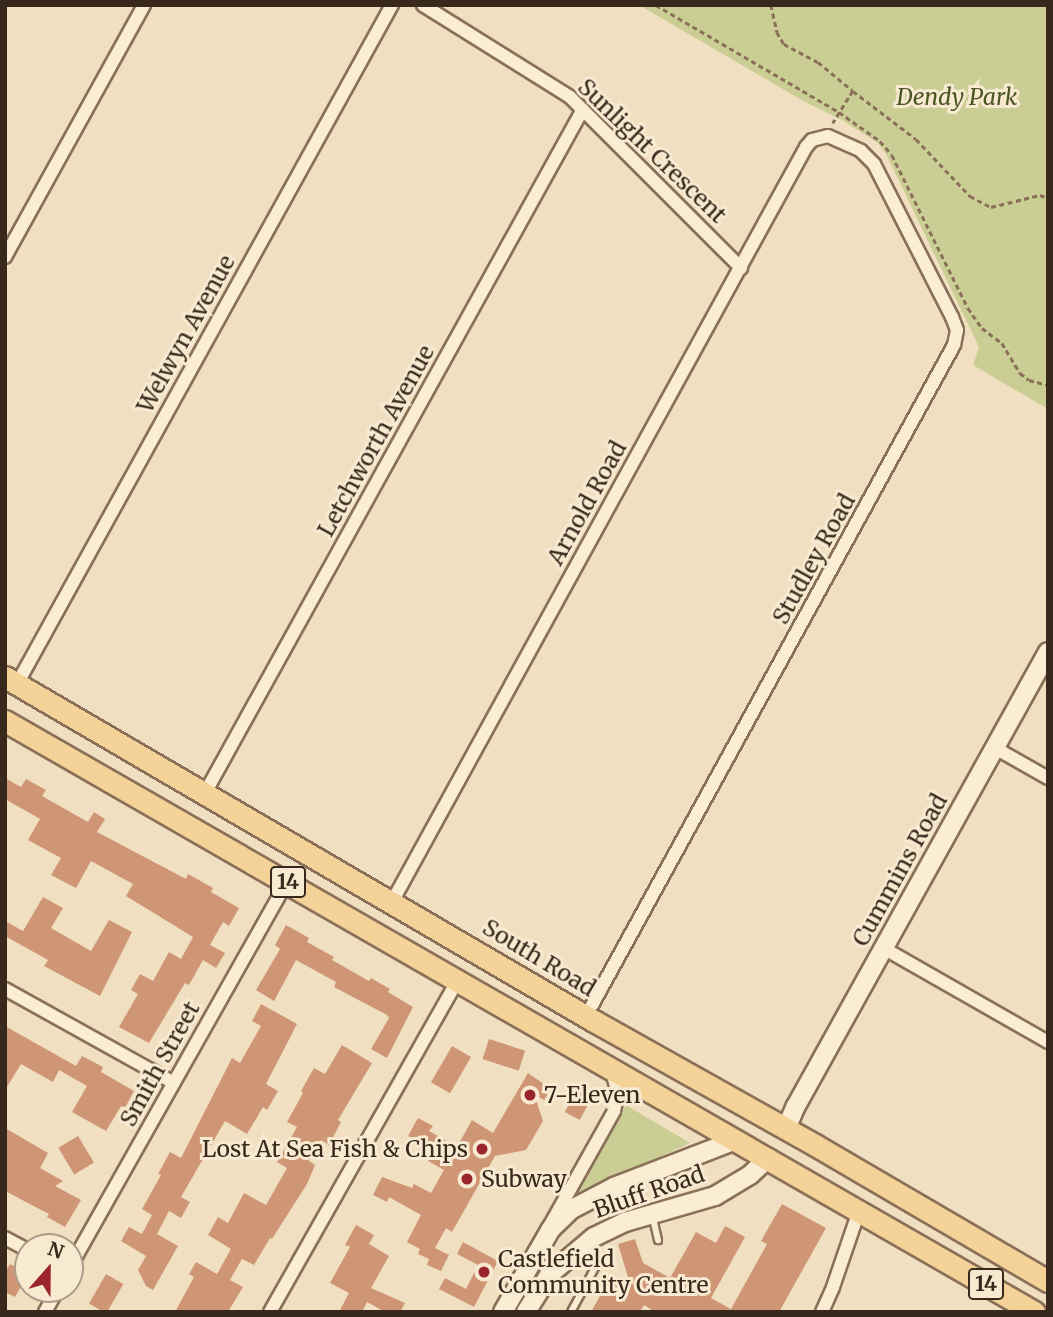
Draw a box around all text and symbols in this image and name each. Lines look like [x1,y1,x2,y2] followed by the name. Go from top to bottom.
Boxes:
[572,73,732,229] street label: Sunlight Crescent
[897,83,1017,111] park label: Dendy Park
[131,250,241,418] street label: Welwyn Avenue
[312,341,440,541] street label: Letchworth Avenue
[542,436,632,570] street label: Arnold Road
[767,489,861,629] street label: Studley Road
[847,789,953,951] street label: Cummins Road
[269,864,307,900] road number: 14
[478,914,600,1002] street label: South Road
[114,997,206,1131] street label: Smith Street
[544,1081,641,1109] place label: 7-Eleven
[522,1087,538,1103] marker: 7-Eleven
[202,1135,468,1163] place label: Lost At Sea Fish & Chips
[474,1141,490,1157] marker: Lost At Sea Fish & Chips
[590,1160,708,1224] street label: Bluff Road
[481,1165,567,1193] place label: Subway
[459,1171,475,1187] marker: Subway
[14,1233,84,1303] north arrow
[44,1236,67,1264] text: N
[498,1245,708,1299] place label: Castlefield Community Centre
[476,1264,492,1280] marker: Castlefield Community Centre
[967,1266,1005,1302] road number: 14

